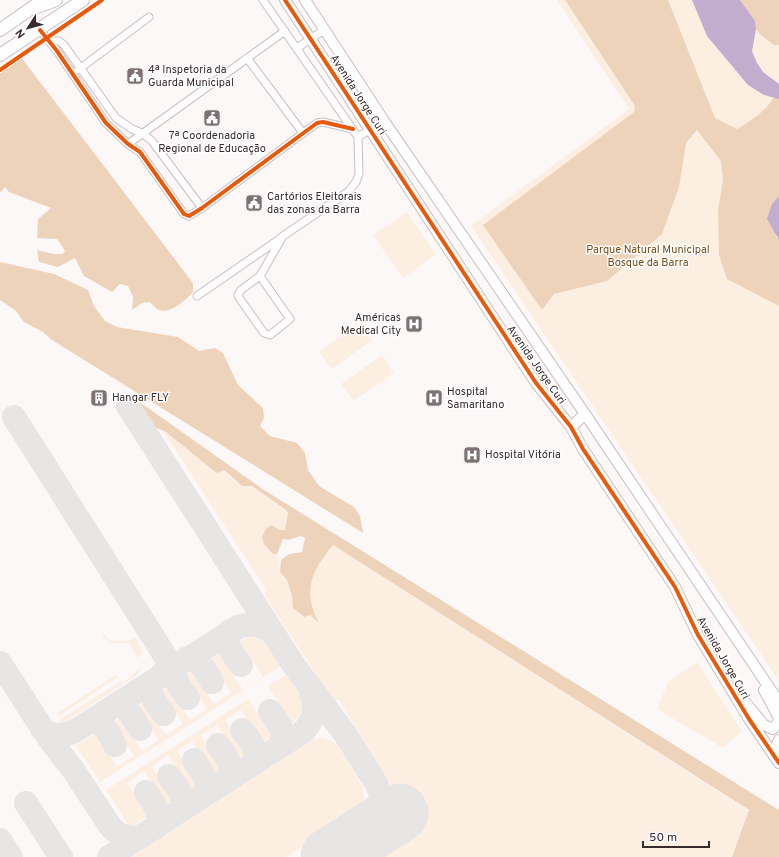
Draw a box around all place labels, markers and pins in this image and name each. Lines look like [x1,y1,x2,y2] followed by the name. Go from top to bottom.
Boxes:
[148,63,234,90] place label: 4ª Inspetoria da Guarda Municipal
[125,66,145,86] public building icon: 4ª Inspetoria da Guarda Municipal
[202,108,222,128] public building icon: 7ª Coordenadoria Regional de Educação
[158,129,266,156] place label: 7ª Coordenadoria Regional de Educação
[267,190,362,217] place label: Cartórios Eleitorais das zonas da Barra
[244,193,264,213] public building icon: Cartórios Eleitorais das zonas da Barra
[341,311,401,338] place label: Américas Medical City
[404,314,424,334] hospital icon: Américas Medical City
[447,385,504,412] place label: Hospital Samaritano
[89,388,109,408] building icon: Hangar FLY
[424,388,444,408] hospital icon: Hospital Samaritano
[112,391,169,405] place label: Hangar FLY
[462,445,482,465] hospital icon: Hospital Vitória
[485,448,561,462] place label: Hospital Vitória

